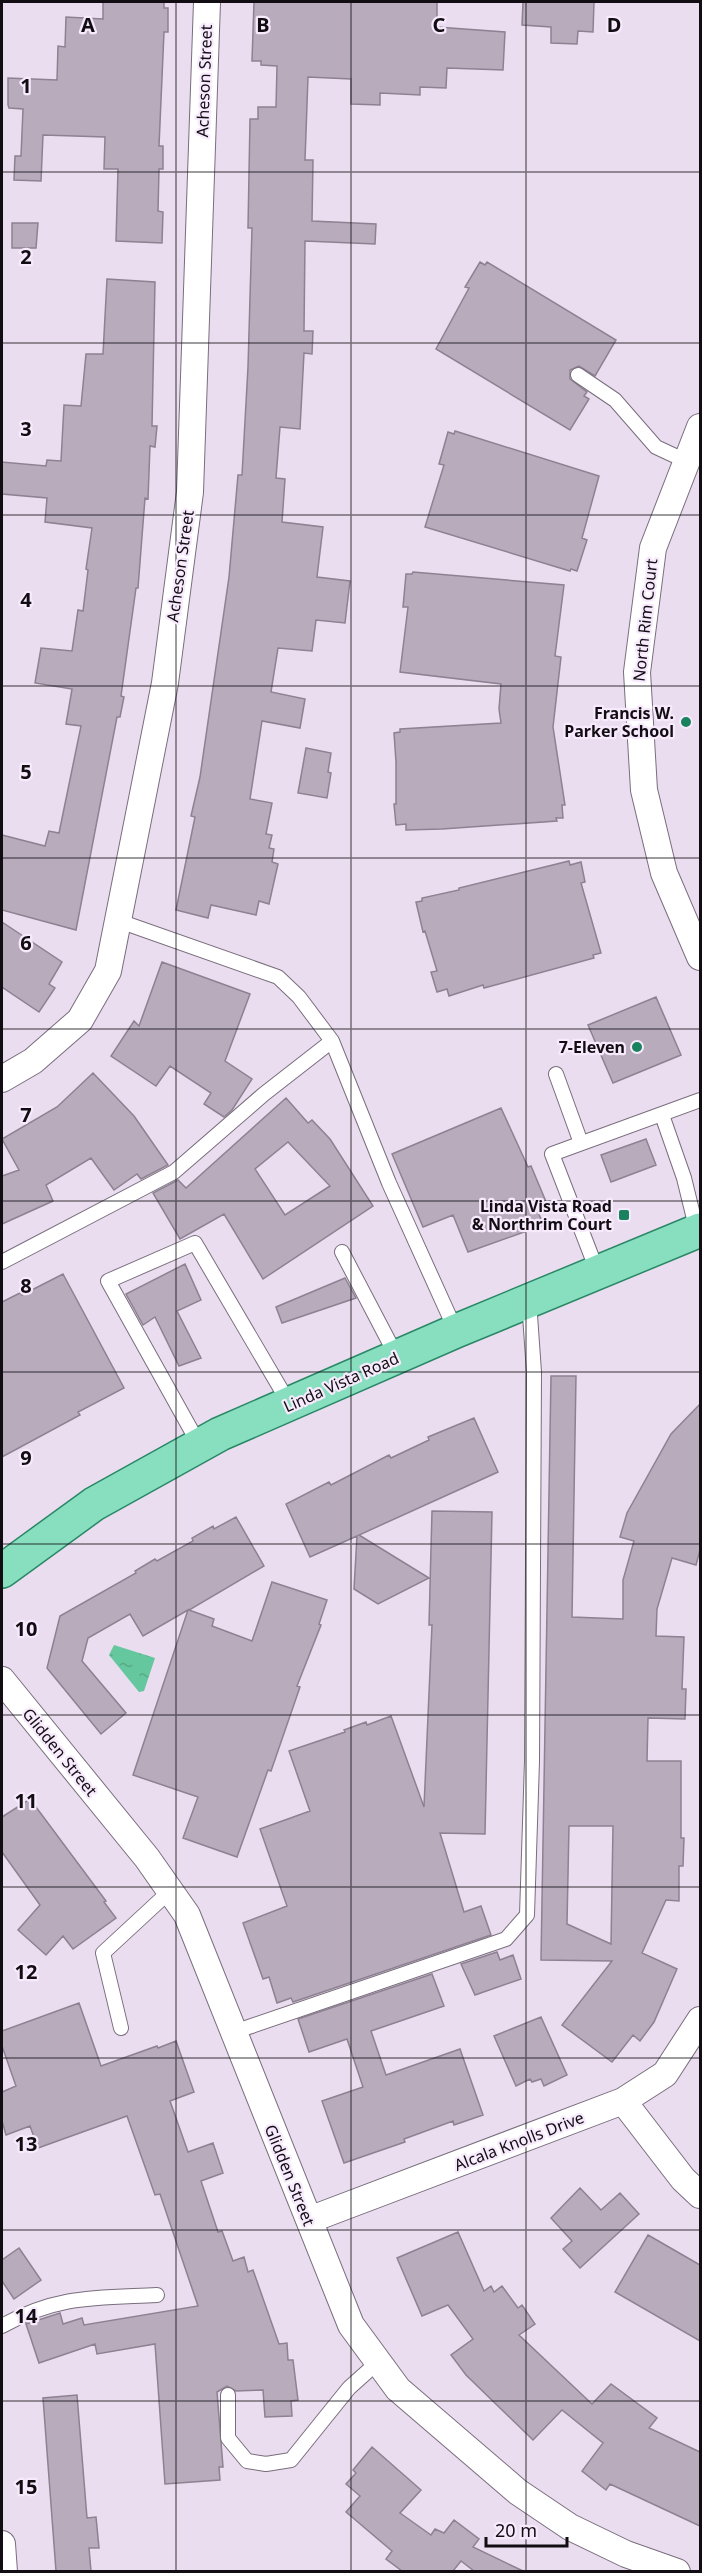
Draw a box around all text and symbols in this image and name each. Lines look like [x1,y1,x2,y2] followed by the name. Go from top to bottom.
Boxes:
[81,11,95,38] text: A
[256,11,270,38] text: B
[433,11,446,38] text: C
[607,11,621,38] text: D
[191,24,217,138] street label: Acheson Street
[20,72,32,99] text: 1
[20,243,32,270] text: 2
[20,415,32,442] text: 3
[161,508,199,623] street label: Acheson Street
[628,557,662,683] street label: North Rim Court
[20,586,32,613] text: 4
[564,702,674,742] place label: Francis W. Parker School
[679,715,693,729] marker: Francis W. Parker School
[20,758,32,785] text: 5
[20,929,32,956] text: 6
[559,1036,625,1058] place label: 7-Eleven
[630,1040,644,1054] marker: 7-Eleven
[20,1101,32,1128] text: 7
[472,1195,612,1235] place label: Linda Vista Road & Northrim Court
[617,1208,631,1222] marker: Linda Vista Road & Northrim Court
[20,1272,32,1299] text: 8
[280,1347,402,1417] street label: Linda Vista Road
[20,1444,32,1471] text: 9
[15,1615,37,1642] text: 10
[18,1703,102,1801] street label: Glidden Street
[15,1787,37,1814] text: 11
[15,1958,37,1985] text: 12
[451,2106,587,2176] street label: Alcala Knolls Drive
[260,2121,320,2229] street label: Glidden Street
[15,2130,37,2157] text: 13
[15,2302,38,2329] text: 14
[15,2473,37,2500] text: 15
[486,2510,567,2548] scale bar
[495,2518,537,2542] text: 20 m

